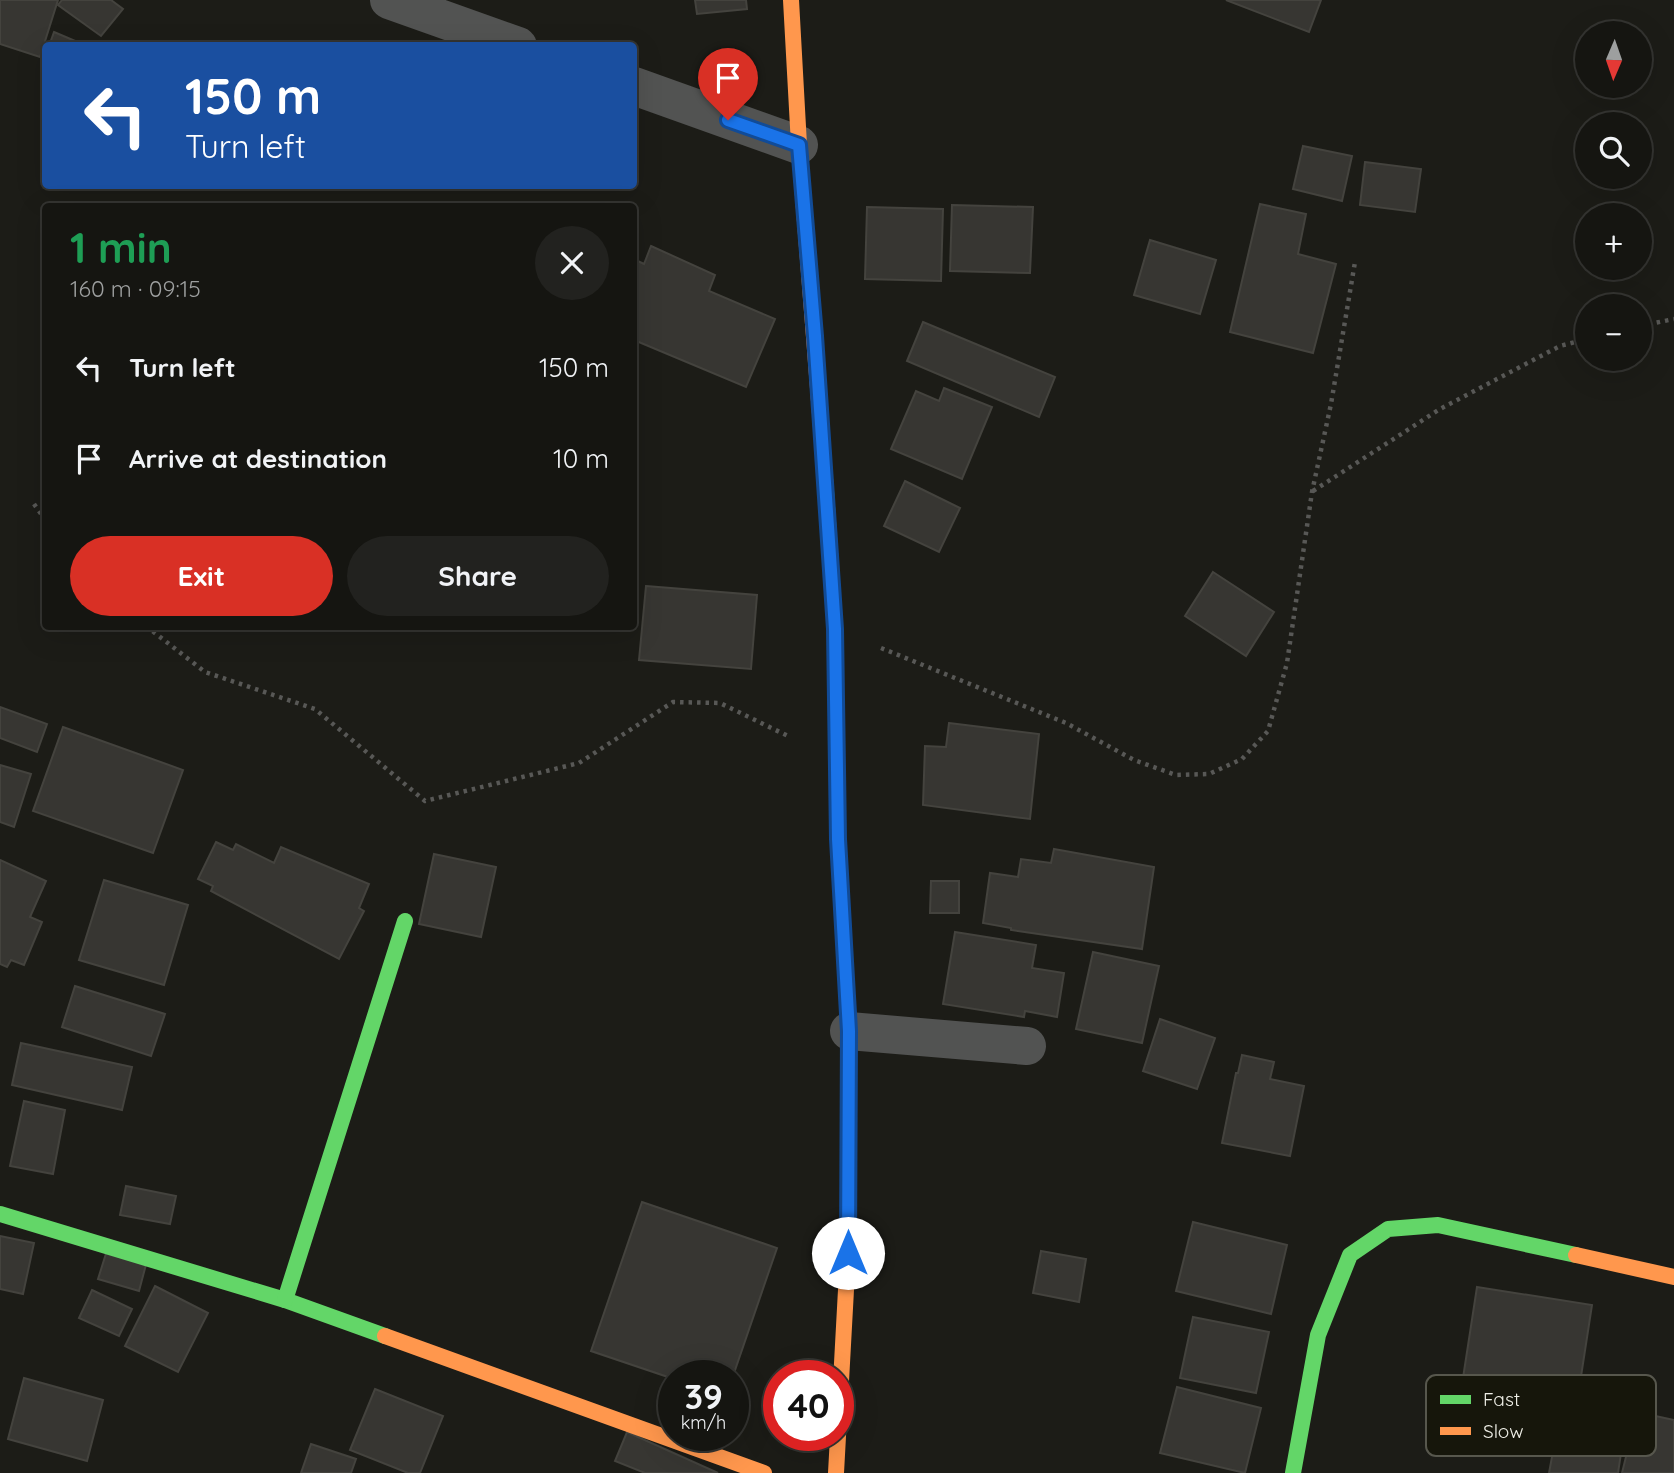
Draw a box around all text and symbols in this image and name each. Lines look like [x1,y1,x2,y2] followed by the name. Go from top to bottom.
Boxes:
[1575,21,1652,98] north arrow
[1575,21,1652,371] map controls
[698,48,758,120] pin
[709,59,747,97] icon: arrive
[185,65,321,126] text: 150 m
[70,70,161,161] icon: left
[1575,112,1652,189] button: search
[185,126,306,166] text: Turn left
[1575,203,1652,280] button: +
[70,221,172,274] text: 1 min
[535,226,609,300] button: close
[70,274,201,303] text: 160 m · 09:15
[1575,294,1652,371] button: −
[70,349,108,387] icon: left
[129,351,236,384] text: Turn left
[539,351,609,384] text: 150 m
[70,440,108,478] icon: arrive
[129,442,387,475] text: Arrive at destination
[553,442,609,475] text: 10 m
[70,536,333,616] button: Exit
[347,536,609,616] button: Share
[811,1216,885,1290] position arrow
[763,1360,854,1451] speed limit sign: 40
[684,1374,723,1418] text: 39
[1426,1375,1656,1456] legend
[1483,1387,1520,1411] text: Fast
[681,1411,726,1434] text: km/h
[1483,1419,1524,1443] text: Slow

